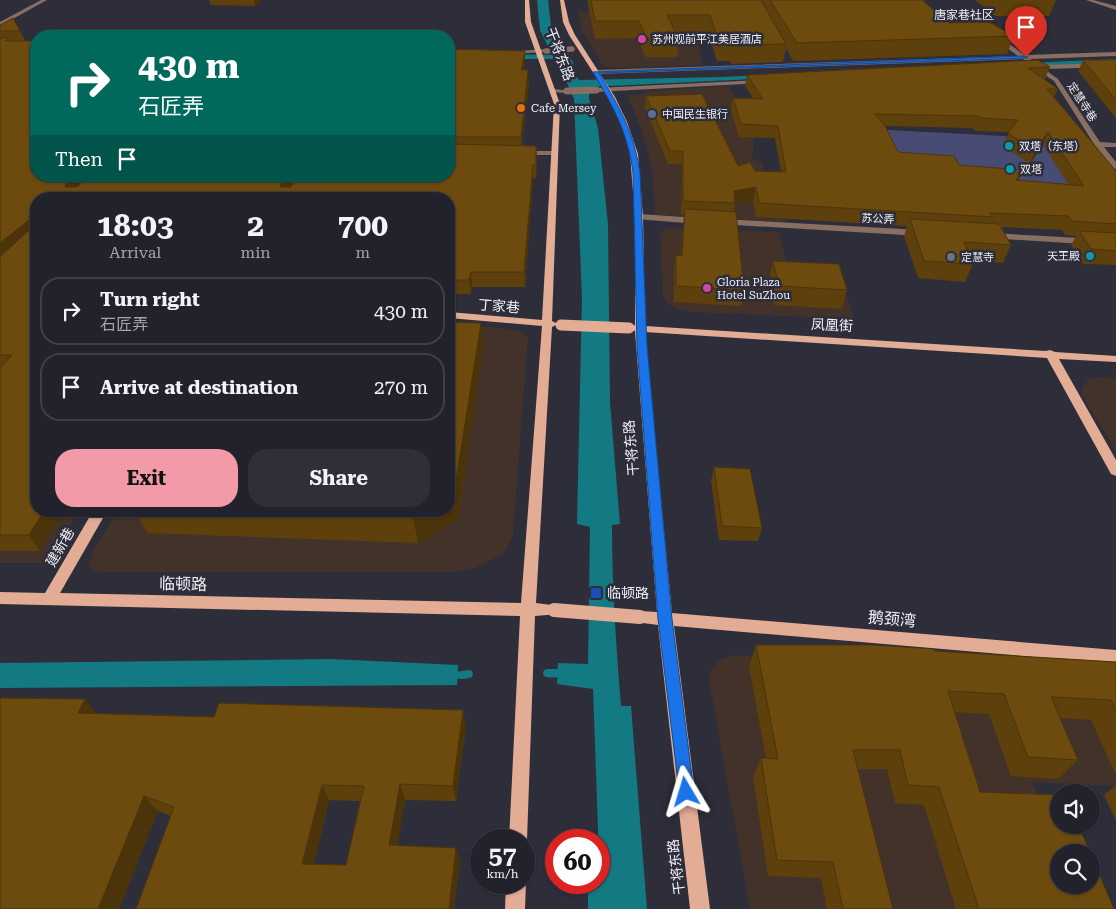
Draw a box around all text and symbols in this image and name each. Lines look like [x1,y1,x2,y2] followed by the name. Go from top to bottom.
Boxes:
[1005,6,1047,57] pin
[934,8,994,22] district label: 唐家巷社区
[1012,13,1040,41] icon: arrive
[542,25,578,83] street label: 干将东路
[636,33,648,45] marker: 苏州观前平江美居酒店
[652,33,762,46] place label: 苏州观前平江美居酒店
[138,46,239,87] text: 430 m
[55,50,120,115] icon: right
[1065,80,1099,124] street label: 定慧寺巷
[138,94,204,119] text: 石匠弄
[515,102,527,114] marker: Cafe Mersey
[531,102,597,115] place label: Cafe Mersey
[646,108,658,120] marker: 中国民生银行
[662,108,728,121] place label: 中国民生银行
[1003,140,1015,152] marker: 双塔（东塔）
[1019,140,1085,153] place label: 双塔（东塔）
[113,145,141,173] icon: arrive
[55,148,103,171] text: Then
[1004,163,1016,175] marker: 双塔
[1020,163,1042,176] place label: 双塔
[97,208,174,243] text: 18:03
[247,208,264,243] text: 2
[338,208,388,243] text: 700
[861,212,895,226] street label: 苏公弄
[109,243,161,262] text: Arrival
[241,243,271,262] text: min
[355,243,370,262] text: m
[1047,250,1080,263] place label: 天王殿
[1084,250,1096,262] marker: 天王殿
[945,251,957,263] marker: 定慧寺
[961,251,994,264] place label: 定慧寺
[717,276,790,302] place label: Gloria Plaza Hotel SuZhou
[701,282,713,294] marker: Gloria Plaza Hotel SuZhou
[100,288,200,311] text: Turn right
[477,296,521,316] street label: 丁家巷
[57,297,85,325] icon: right
[374,300,428,323] text: 430 m
[100,315,148,334] text: 石匠弄
[811,316,853,334] street label: 凤凰街
[57,373,85,401] icon: arrive
[100,376,298,399] text: Arrive at destination
[374,376,428,399] text: 270 m
[621,419,641,477] street label: 干将东路
[55,449,238,507] button: Exit
[248,449,430,507] button: Share
[43,525,77,569] street label: 建新巷
[159,574,207,594] street label: 临顿路
[607,585,649,601] place label: 临顿路
[589,586,603,600] marker: 临顿路
[867,607,917,631] street label: 鹅颈湾
[659,765,711,817] position arrow
[1050,784,1100,894] map controls
[1050,784,1100,834] button: sound
[545,829,610,894] speed limit sign: 60
[665,838,687,896] street label: 干将东路
[488,841,517,870] text: 57
[1050,844,1100,894] button: search
[486,867,519,881] text: km/h

